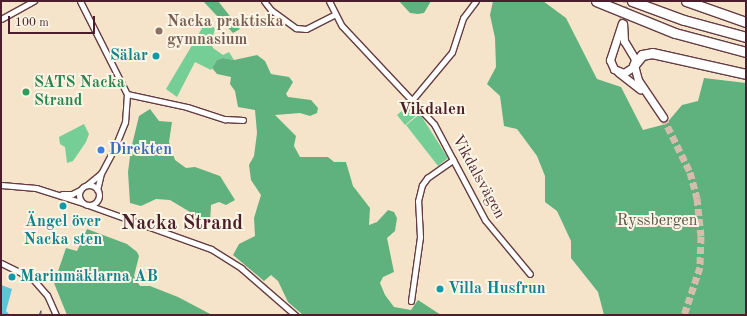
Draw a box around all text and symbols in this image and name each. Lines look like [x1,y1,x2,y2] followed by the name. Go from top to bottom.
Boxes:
[10,8,97,34] scale bar
[167,12,284,50] place label: Nacka praktiska gymnasium
[15,17,49,29] text: 100 m
[154,26,164,36] marker: Nacka praktiska gymnasium
[110,46,148,66] place label: Sälar
[151,51,161,61] marker: Sälar
[34,73,125,111] place label: SATS Nacka Strand
[21,87,31,97] marker: SATS Nacka Strand
[398,100,466,120] district label: Vikdalen
[447,132,509,222] street label: Vikdalsvägen
[109,140,172,160] place label: Direkten
[96,145,106,155] marker: Direkten
[58,201,68,211] marker: Ängel över Nacka sten
[617,211,697,231] park label: Ryssbergen
[24,212,102,250] place label: Ängel över Nacka sten
[121,212,243,236] district label: Nacka Strand
[20,267,158,287] place label: Marinmäklarna AB
[7,272,17,282] marker: Marinmäklarna AB
[448,279,546,299] place label: Villa Husfrun
[435,284,445,294] marker: Villa Husfrun

